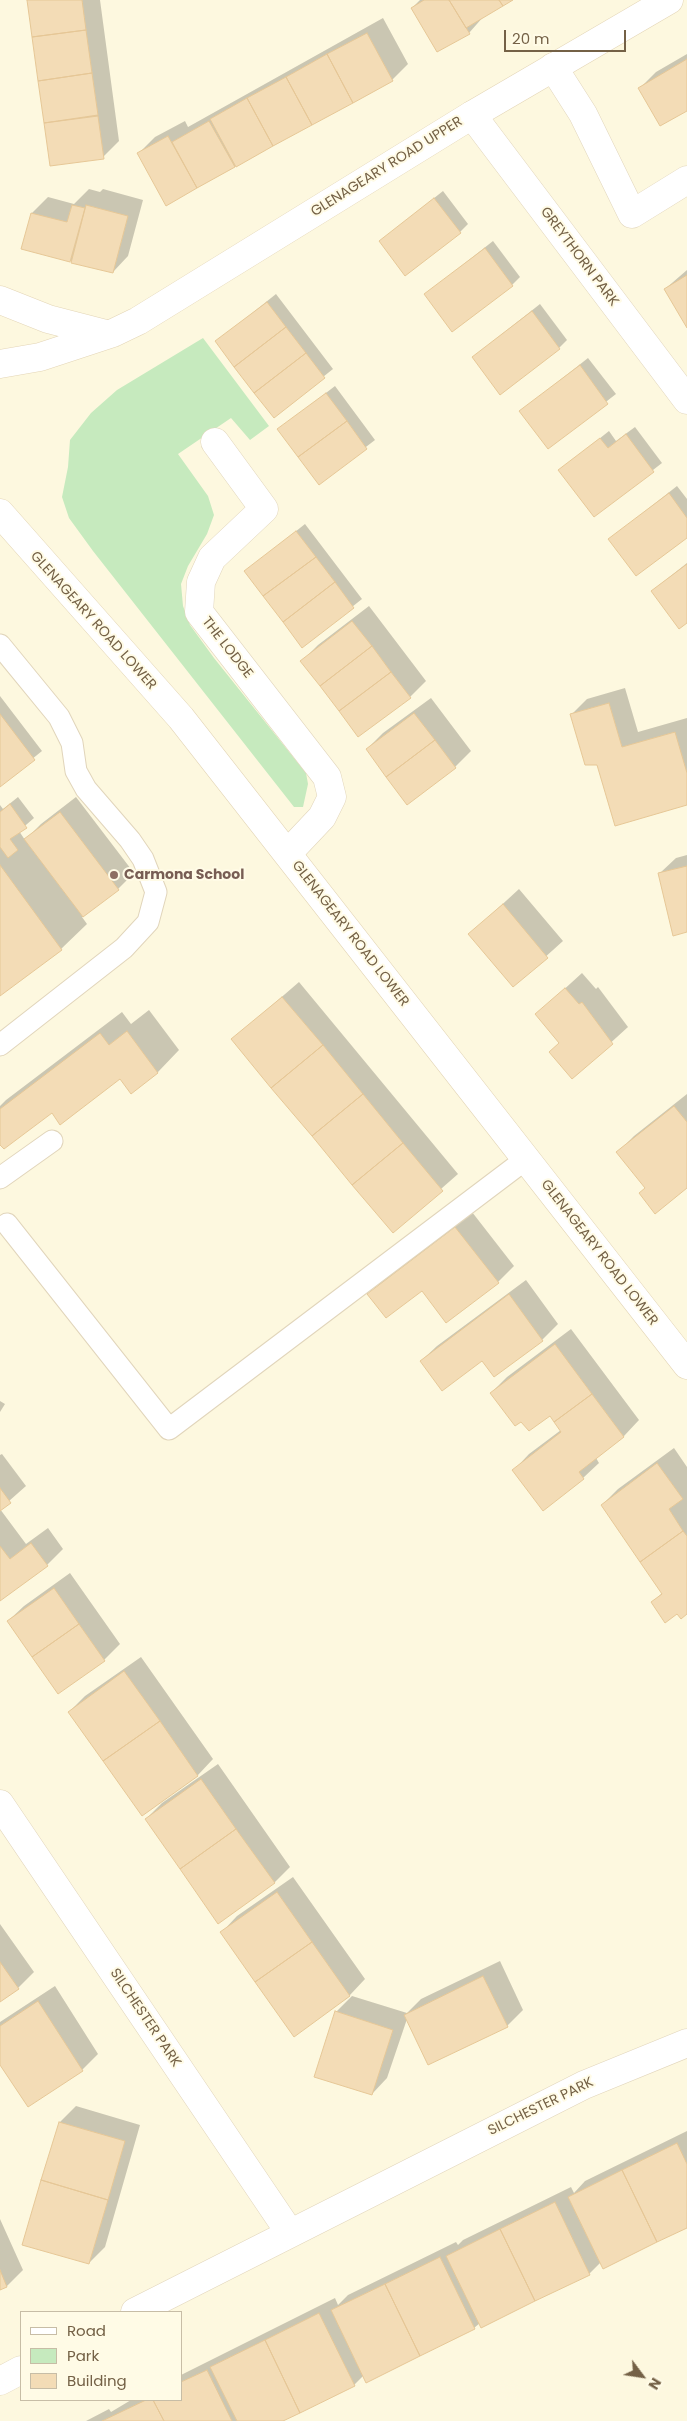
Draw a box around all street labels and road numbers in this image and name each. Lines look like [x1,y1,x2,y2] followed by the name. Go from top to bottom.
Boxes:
[308,113,466,221] street label: GLENAGEARY ROAD UPPER
[536,204,622,310] street label: GREYTHORN PARK
[26,548,160,694] street label: GLENAGEARY ROAD LOWER
[198,614,256,682] street label: THE LODGE
[288,858,412,1010] street label: GLENAGEARY ROAD LOWER
[537,1177,661,1329] street label: GLENAGEARY ROAD LOWER
[106,1966,184,2070] street label: SILCHESTER PARK
[486,2074,596,2140] street label: SILCHESTER PARK

